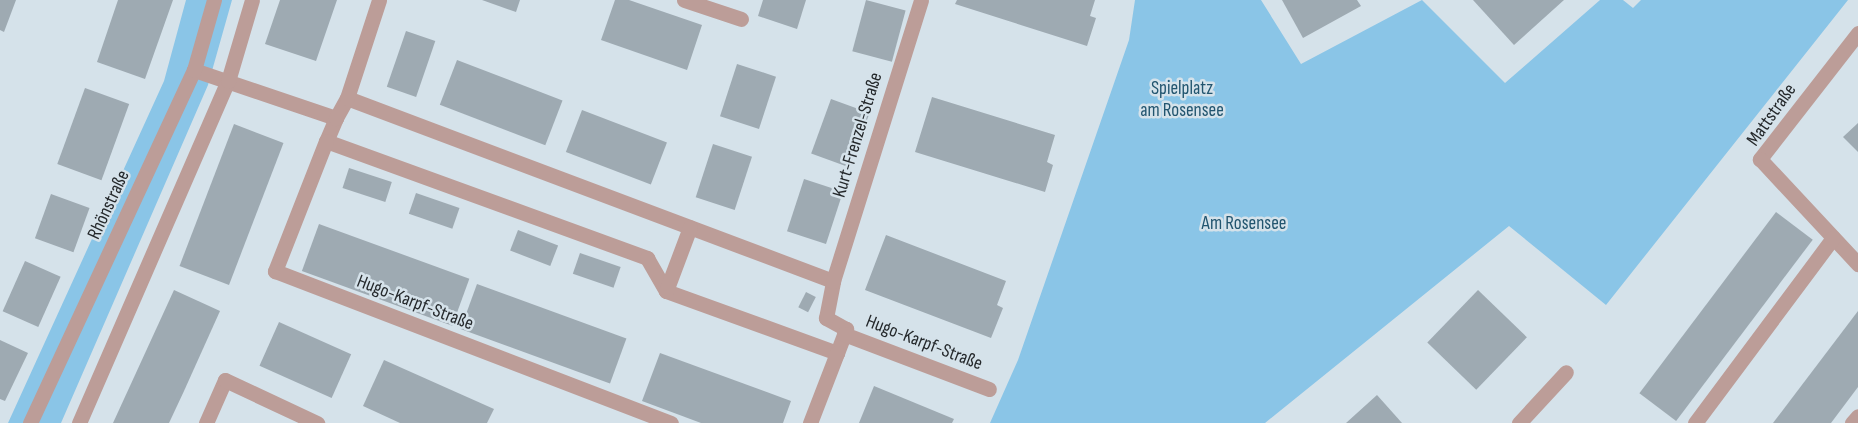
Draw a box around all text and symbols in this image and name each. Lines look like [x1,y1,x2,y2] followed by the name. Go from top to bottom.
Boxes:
[828,70,888,200] street label: Kurt-Frenzel-Straße
[1140,78,1224,122] park label: Spielplatz am Rosensee
[1742,79,1802,151] street label: Mattstraße
[83,167,135,243] street label: Rhönstraße
[1202,213,1286,235] park label: Am Rosensee
[353,270,477,336] street label: Hugo-Karpf-Straße
[862,310,986,376] street label: Hugo-Karpf-Straße

